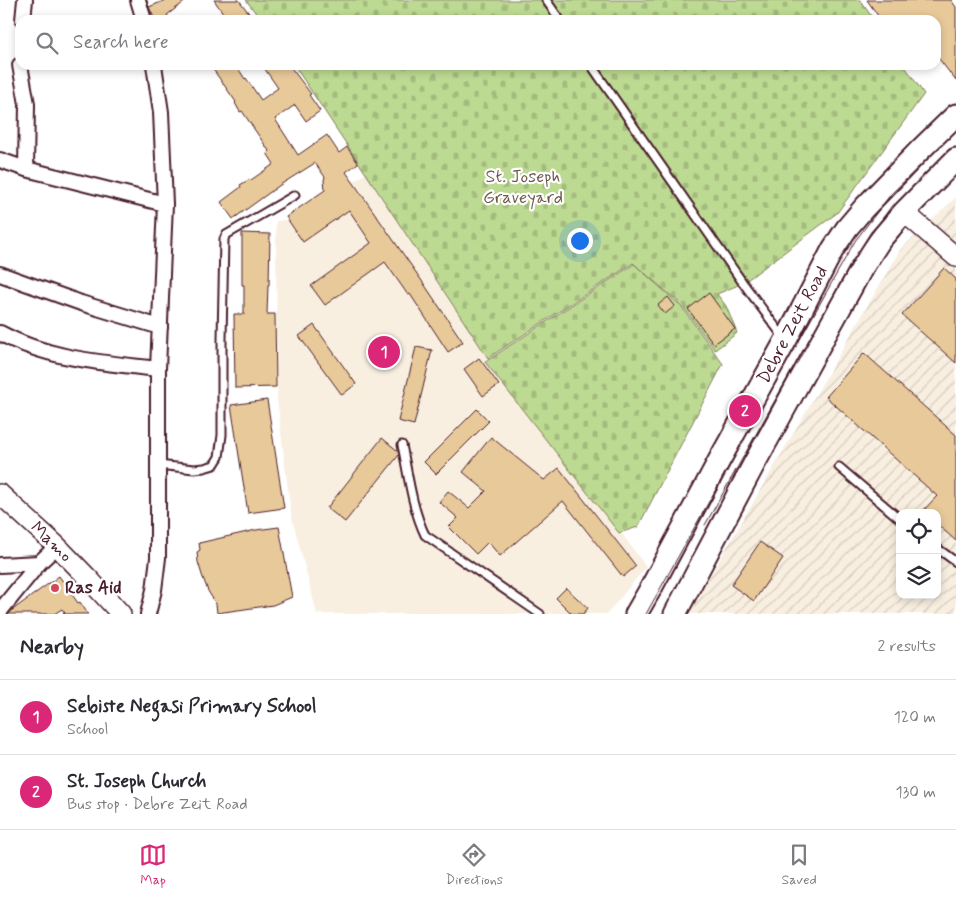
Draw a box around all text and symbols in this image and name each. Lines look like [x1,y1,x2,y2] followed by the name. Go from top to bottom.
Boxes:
[15,15,941,70] search box
[33,29,61,57] icon: search
[73,30,169,55] text: Search here
[483,165,563,210] park label: St. Joseph Graveyard
[567,228,593,254] your location
[752,262,834,388] street label: Debre Zeit Road
[368,333,400,371] pin: 1
[729,392,761,430] pin: 2
[896,509,941,599] map controls
[896,509,941,554] button: locate
[25,516,77,568] street label: Mamo
[896,554,941,599] button: layers
[65,576,121,600] place label: Ras Aid
[49,582,61,594] marker: Ras Aid
[20,633,84,661] text: Nearby
[878,636,936,657] text: 2 results
[67,694,316,719] text: Sebiste Negasi Primary School
[32,707,40,728] text: 1
[894,707,936,728] text: 120 m
[67,719,108,740] text: School
[67,769,206,794] text: St. Joseph Church
[32,782,40,803] text: 2
[895,782,936,803] text: 130 m
[67,794,248,815] text: Bus stop · Debre Zeit Road
[139,841,167,889] tab: Map
[446,841,503,889] tab: Directions
[781,841,817,889] tab: Saved

